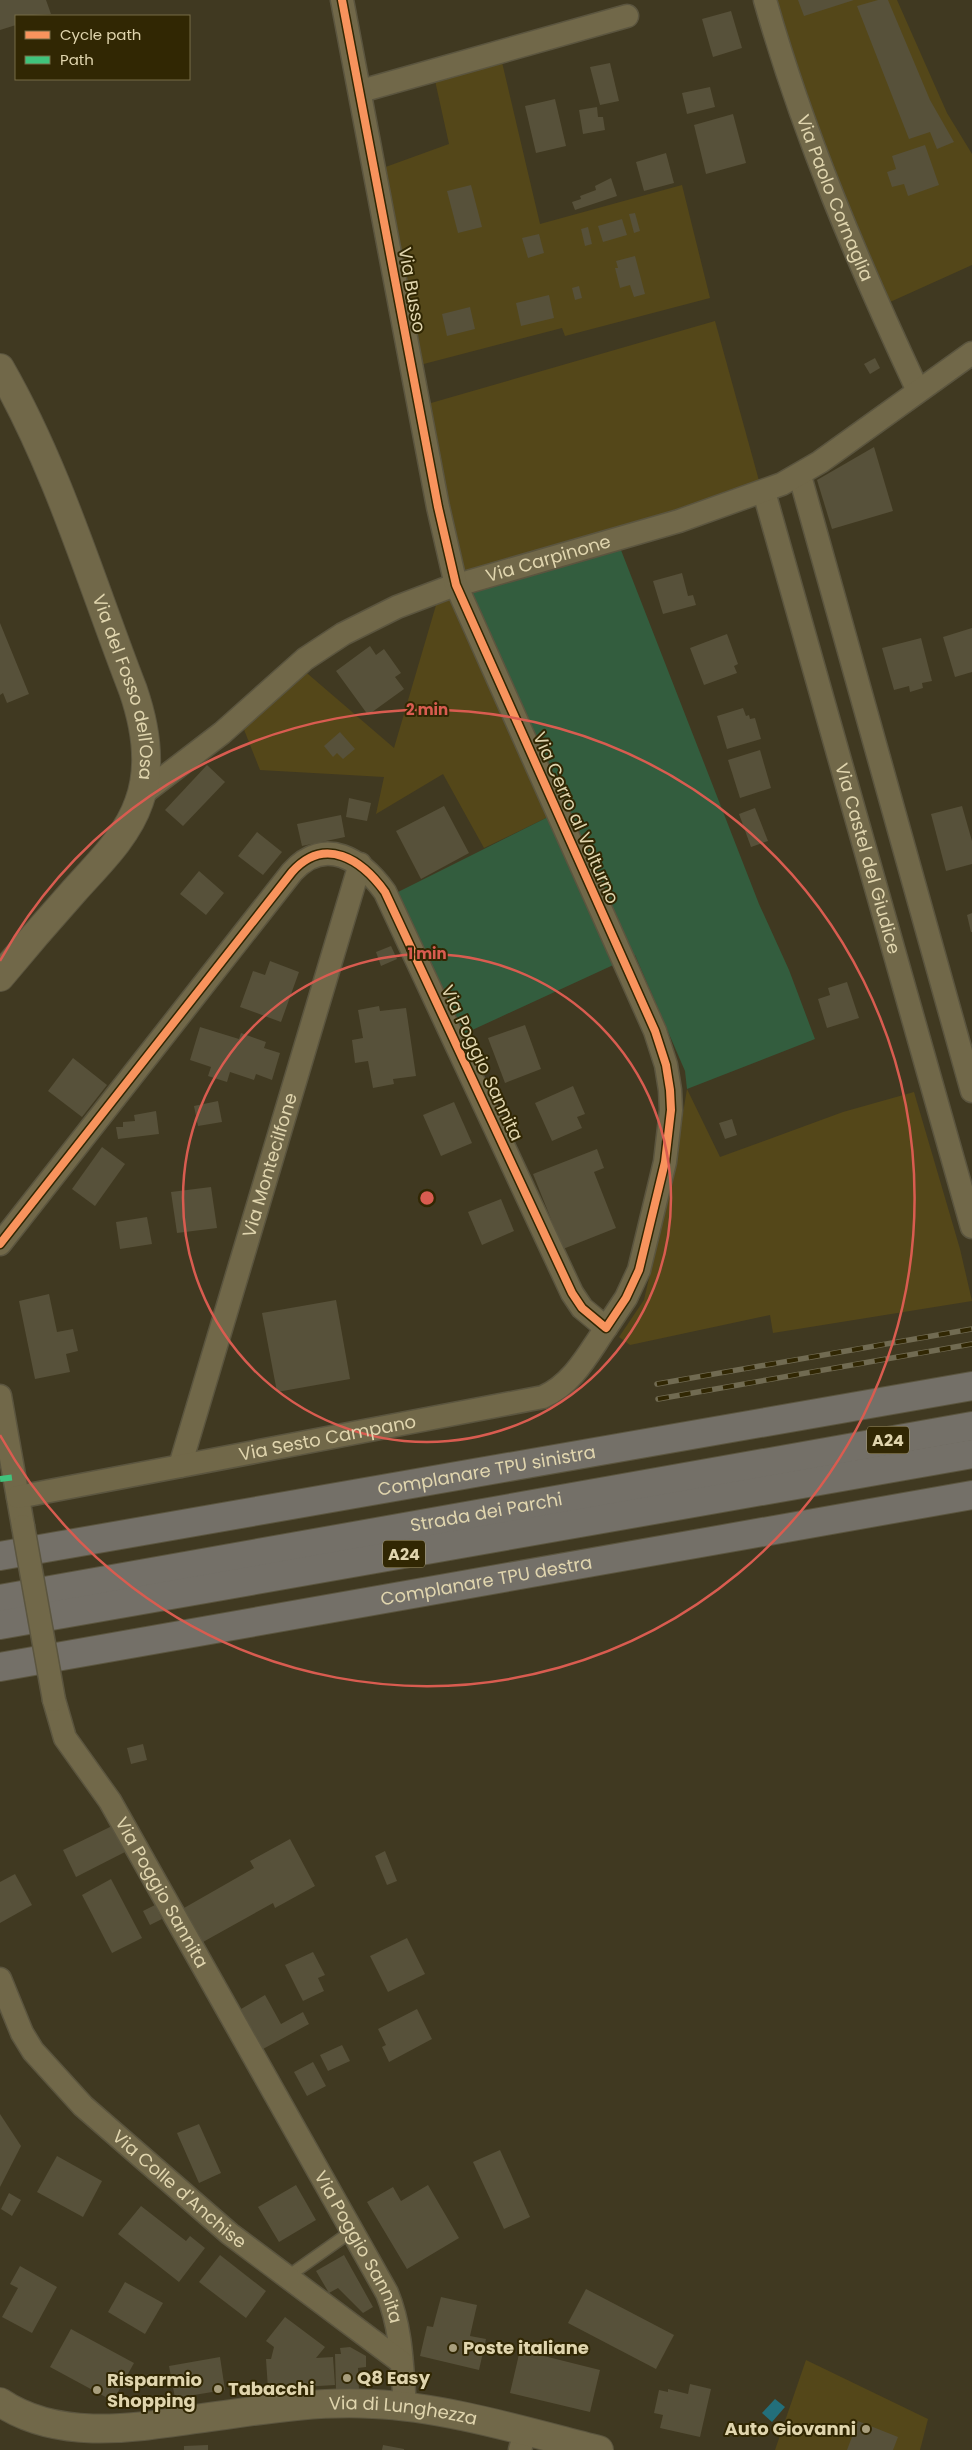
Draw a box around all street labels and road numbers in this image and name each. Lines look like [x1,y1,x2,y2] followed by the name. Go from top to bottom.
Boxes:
[791,111,880,285] street label: Via Paolo Cornaglia
[393,245,432,335] street label: Via Busso
[483,528,613,588] street label: Via Carpinone
[87,591,159,781] street label: Via del Fosso dell'Osa
[527,728,626,908] street label: Via Cerro al Volturno
[829,760,907,957] street label: Via Castel del Giudice
[435,981,530,1145] street label: Via Poggio Sannita
[236,1090,303,1240] street label: Via Montecilfone
[237,1408,418,1467] street label: Via Sesto Campano
[867,1426,909,1454] road number: A24
[376,1439,598,1502] street label: Complanare TPU sinistra
[408,1486,564,1538] street label: Strada dei Parchi
[383,1540,425,1568] road number: A24
[379,1549,594,1611] street label: Complanare TPU destra
[109,1812,214,1972] street label: Via Poggio Sannita
[107,2124,252,2254] street label: Via Colle d'Anchise
[309,2166,409,2326] street label: Via Poggio Sannita
[328,2390,480,2431] street label: Via di Lunghezza

